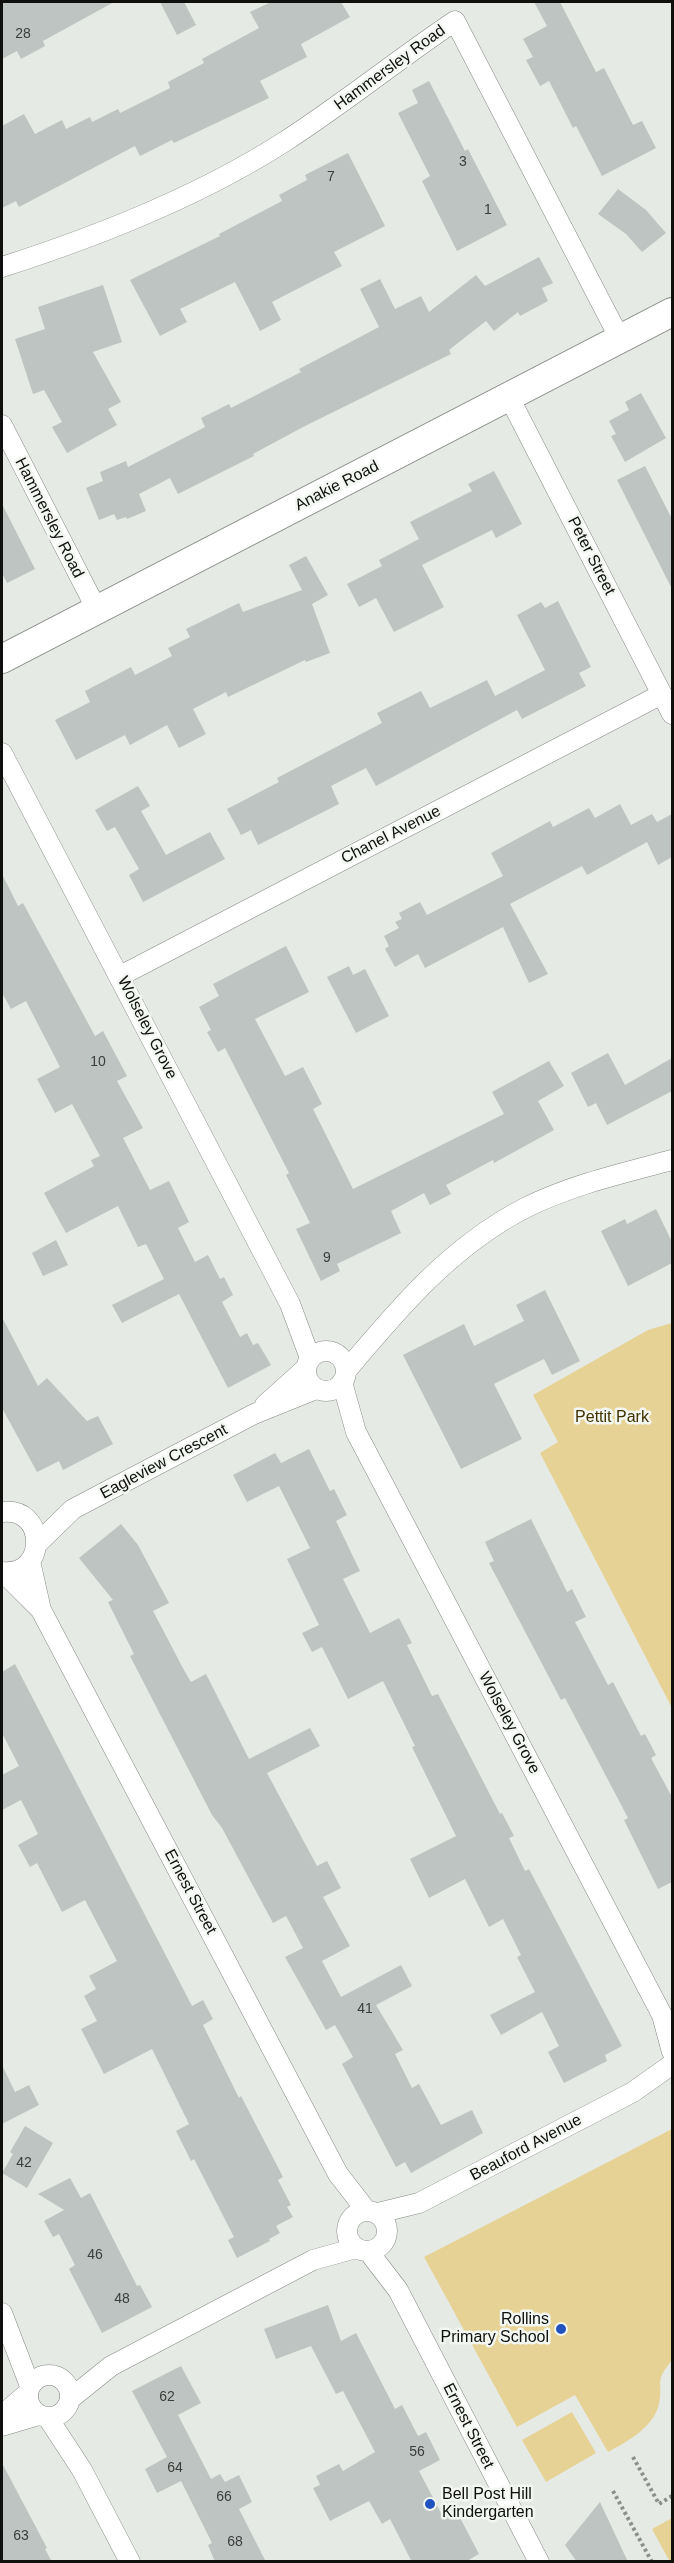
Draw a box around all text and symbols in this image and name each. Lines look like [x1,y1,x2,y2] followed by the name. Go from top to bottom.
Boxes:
[331,21,449,115] street label: Hammersley Road
[15,26,31,42] house number: 28
[459,154,467,170] house number: 3
[327,169,335,185] house number: 7
[484,202,492,218] house number: 1
[10,455,88,581] street label: Hammersley Road
[292,457,382,515] street label: Anakie Road
[563,514,619,598] street label: Peter Street
[338,802,444,868] street label: Chanel Avenue
[113,973,181,1083] street label: Wolseley Grove
[90,1054,106,1070] house number: 10
[323,1250,331,1266] house number: 9
[575,1408,649,1428] park label: Pettit Park
[97,1420,231,1504] street label: Eagleview Crescent
[474,1669,544,1777] street label: Wolseley Grove
[160,1846,220,1938] street label: Ernest Street
[357,2001,373,2017] house number: 41
[467,2111,585,2185] street label: Beauford Avenue
[16,2155,32,2171] house number: 42
[87,2247,103,2263] house number: 46
[114,2291,130,2307] house number: 48
[441,2310,549,2348] place label: Rollins Primary School
[554,2322,568,2336] marker: Rollins Primary School
[438,2380,498,2472] street label: Ernest Street
[159,2389,175,2405] house number: 62
[409,2444,425,2460] house number: 56
[167,2460,183,2476] house number: 64
[442,2485,534,2523] place label: Bell Post Hill Kindergarten
[216,2489,232,2505] house number: 66
[423,2497,437,2511] marker: Bell Post Hill Kindergarten
[13,2528,29,2544] house number: 63
[227,2534,243,2550] house number: 68

